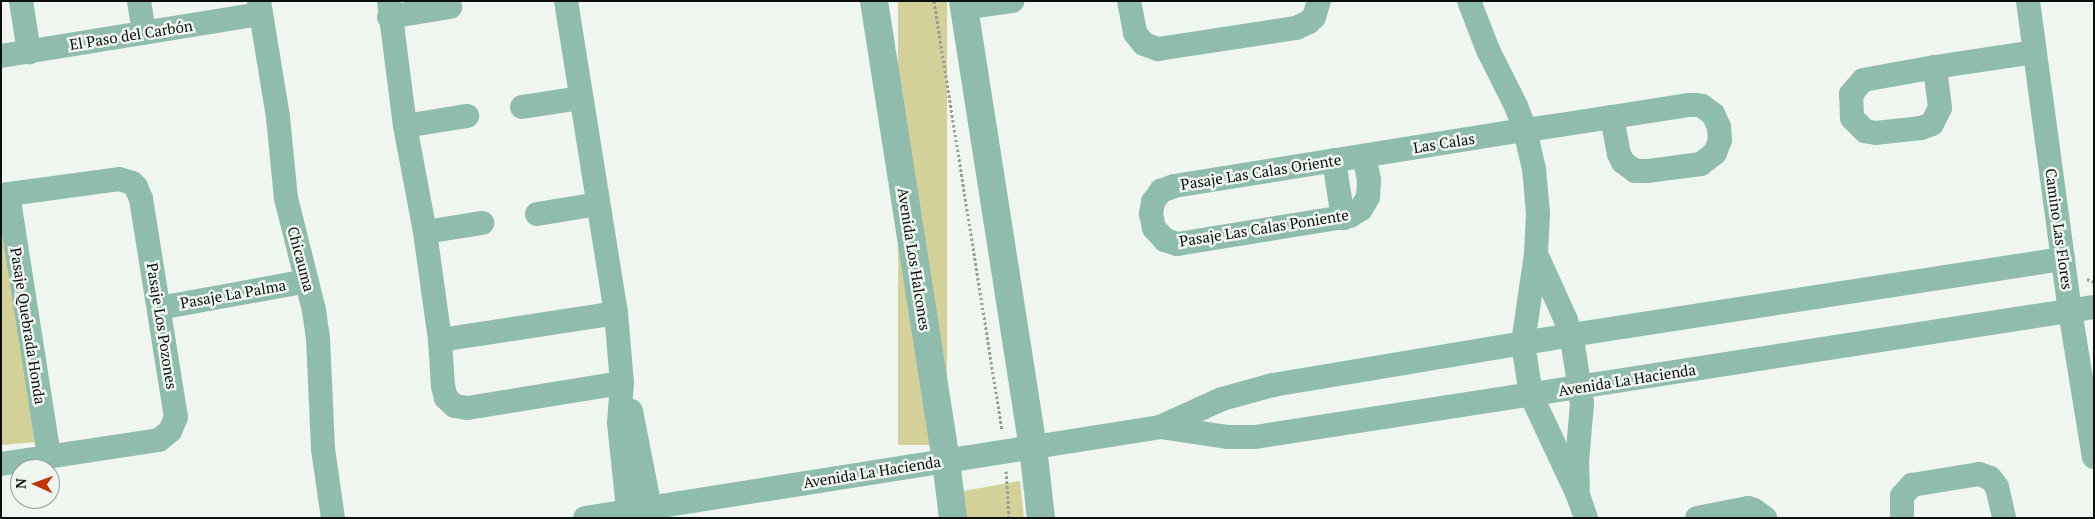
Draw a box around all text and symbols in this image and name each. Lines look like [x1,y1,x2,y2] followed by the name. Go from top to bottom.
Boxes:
[68,16,194,54] street label: El Paso del Carbón
[1412,129,1476,157] street label: Las Calas
[1179,150,1343,194] street label: Pasaje Las Calas Oriente
[2042,167,2076,291] street label: Camino Las Flores
[894,186,934,332] street label: Avenida Los Halcones
[1178,206,1350,250] street label: Pasaje Las Calas Poniente
[284,224,318,294] street label: Chicauma
[7,246,49,406] street label: Pasaje Quebrada Honda
[143,262,181,390] street label: Pasaje Los Pozones
[179,276,287,312] street label: Pasaje La Palma
[1557,360,1697,400] street label: Avenida La Hacienda
[802,452,942,492] street label: Avenida La Hacienda
[10,459,60,509] north arrow
[11,478,30,489] text: N

